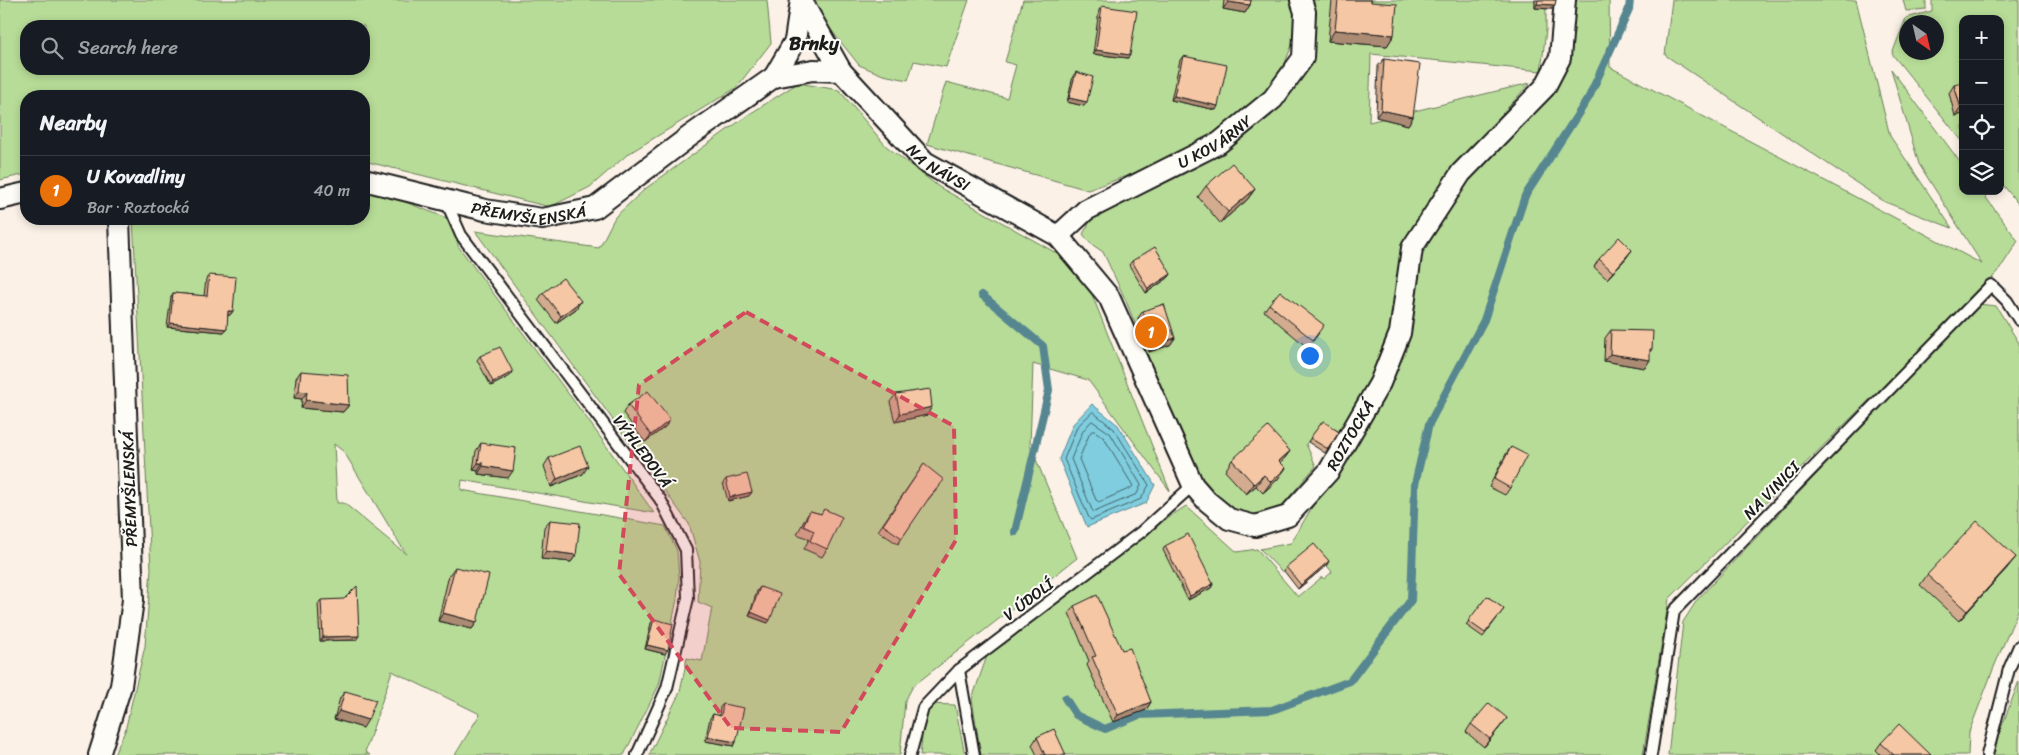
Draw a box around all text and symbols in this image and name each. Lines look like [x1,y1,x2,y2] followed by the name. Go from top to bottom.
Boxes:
[1899,15,1944,60] north arrow
[1959,15,2004,195] map controls
[1959,15,2004,60] button: +
[20,20,370,75] search box
[789,27,840,60] district label: Brnky
[78,31,178,64] text: Search here
[38,34,66,62] icon: search
[1959,60,2004,105] button: −
[40,104,106,142] text: Nearby
[1959,105,2004,150] button: locate
[1172,107,1260,177] street label: U KOVÁRNY
[899,136,976,200] street label: NA NÁVSI
[1959,150,2004,195] button: layers
[87,160,185,193] text: U Kovadliny
[53,176,59,205] text: 1
[313,176,350,205] text: 40 m
[87,193,189,222] text: Bar · Roztocká
[468,193,591,235] street label: PŘEMYŠLENSKÁ
[1135,313,1167,351] pin: 1
[1297,343,1323,369] your location
[1318,392,1384,476] street label: ROZTOCKÁ
[605,408,682,496] street label: VÝHLEDOVÁ
[113,428,146,548] street label: PŘEMYŠLENSKÁ
[1736,453,1808,527] street label: NA VINICI
[996,569,1061,628] street label: V ÚDOLÍ

